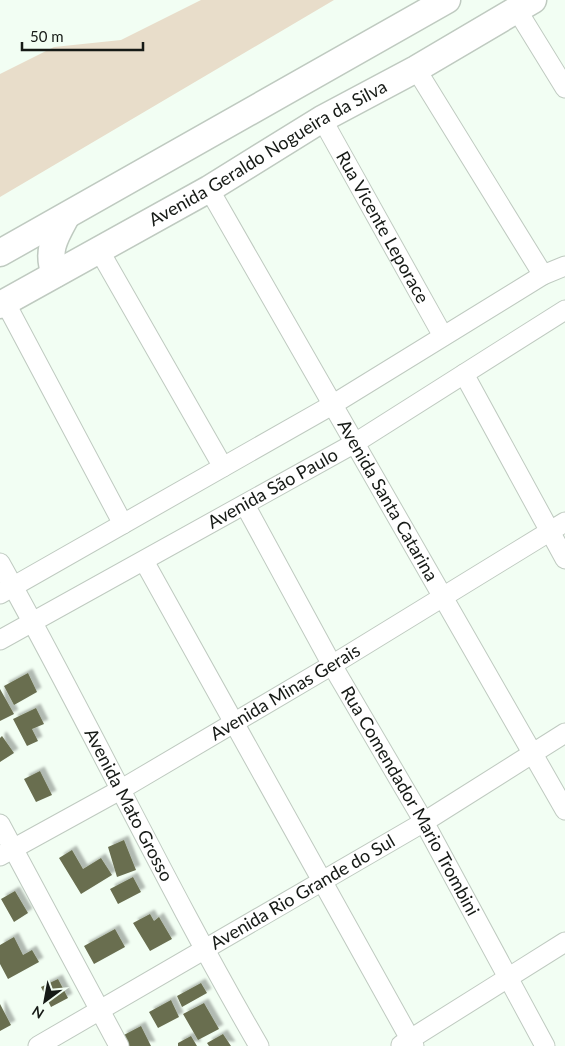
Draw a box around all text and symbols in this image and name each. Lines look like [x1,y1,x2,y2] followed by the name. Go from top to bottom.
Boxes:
[22,20,144,52] scale bar
[30,27,64,45] text: 50 m
[145,75,390,230] street label: Avenida Geraldo Nogueira da Silva
[332,147,434,307] street label: Rua Vicente Leporace
[333,415,443,585] street label: Avenida Santa Catarina
[203,443,341,533] street label: Avenida São Paulo
[206,638,364,744] street label: Avenida Minas Gerais
[337,682,485,919] street label: Rua Comendador Mario Trombini
[80,724,178,885] street label: Avenida Mato Grosso
[206,829,398,954] street label: Avenida Rio Grande do Sul
[20,976,70,1026] north arrow
[29,1002,47,1023] text: N

